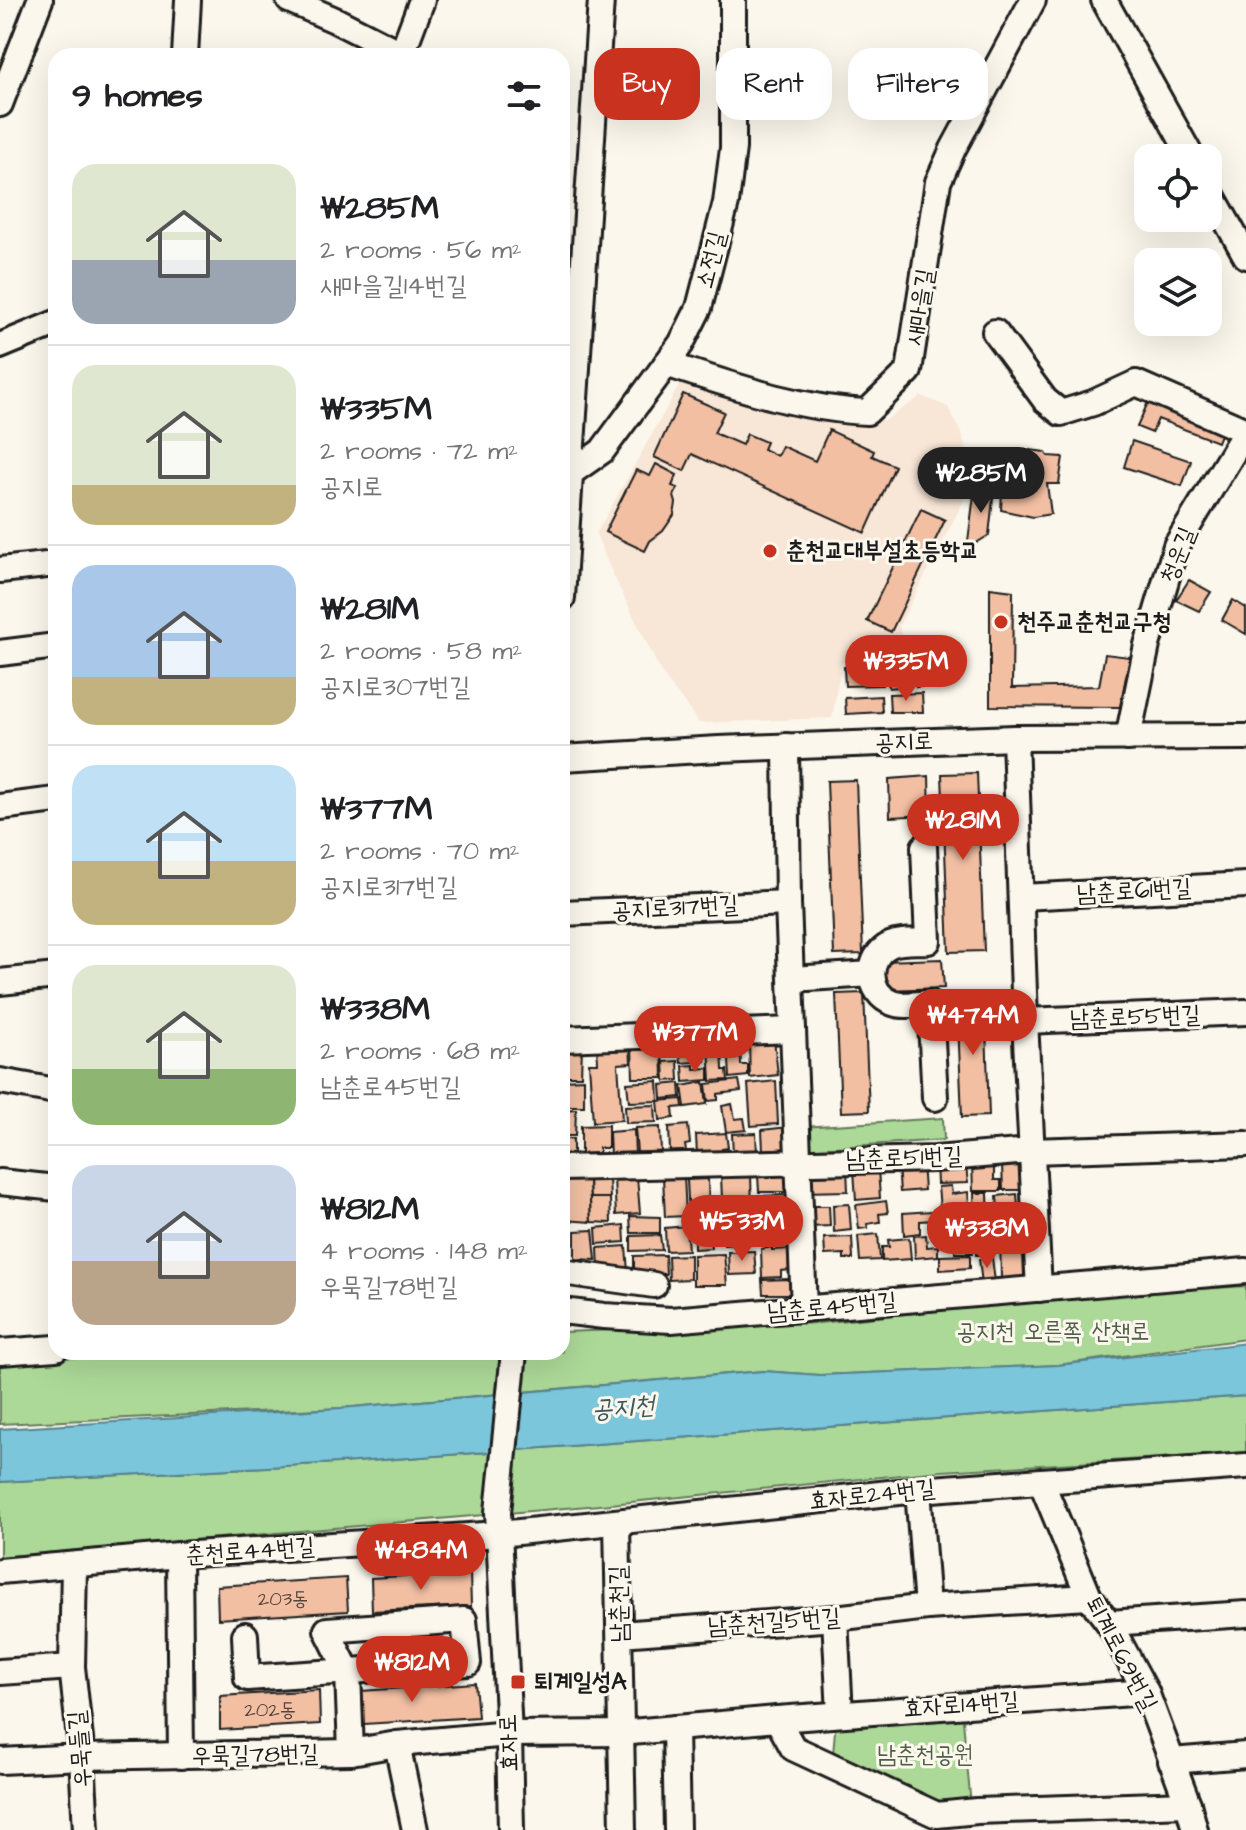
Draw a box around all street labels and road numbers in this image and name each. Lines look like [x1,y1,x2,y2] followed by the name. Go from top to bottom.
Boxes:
[687,228,735,292] street label: 소전길
[897,266,943,348] street label: 새마을길
[1151,522,1205,588] street label: 청운길
[874,724,934,760] street label: 공지로
[1076,871,1192,911] street label: 남춘로61번길
[611,888,739,928] street label: 공지로317번길
[1069,998,1201,1036] street label: 남춘로55번길
[845,1139,963,1177] street label: 남춘로51번길
[766,1284,898,1330] street label: 남춘로45번길
[807,1471,937,1519] street label: 효자로24번길
[184,1530,316,1572] street label: 춘천로44번길
[601,1565,637,1643] street label: 남춘천길
[1077,1591,1165,1717] street label: 퇴계로69번길
[707,1600,841,1644] street label: 남춘천길5번길
[902,1684,1020,1726] street label: 효자로14번길
[60,1709,100,1789] street label: 우묵들길
[491,1713,527,1773] street label: 효자로
[191,1737,319,1773] street label: 우묵길78번길

